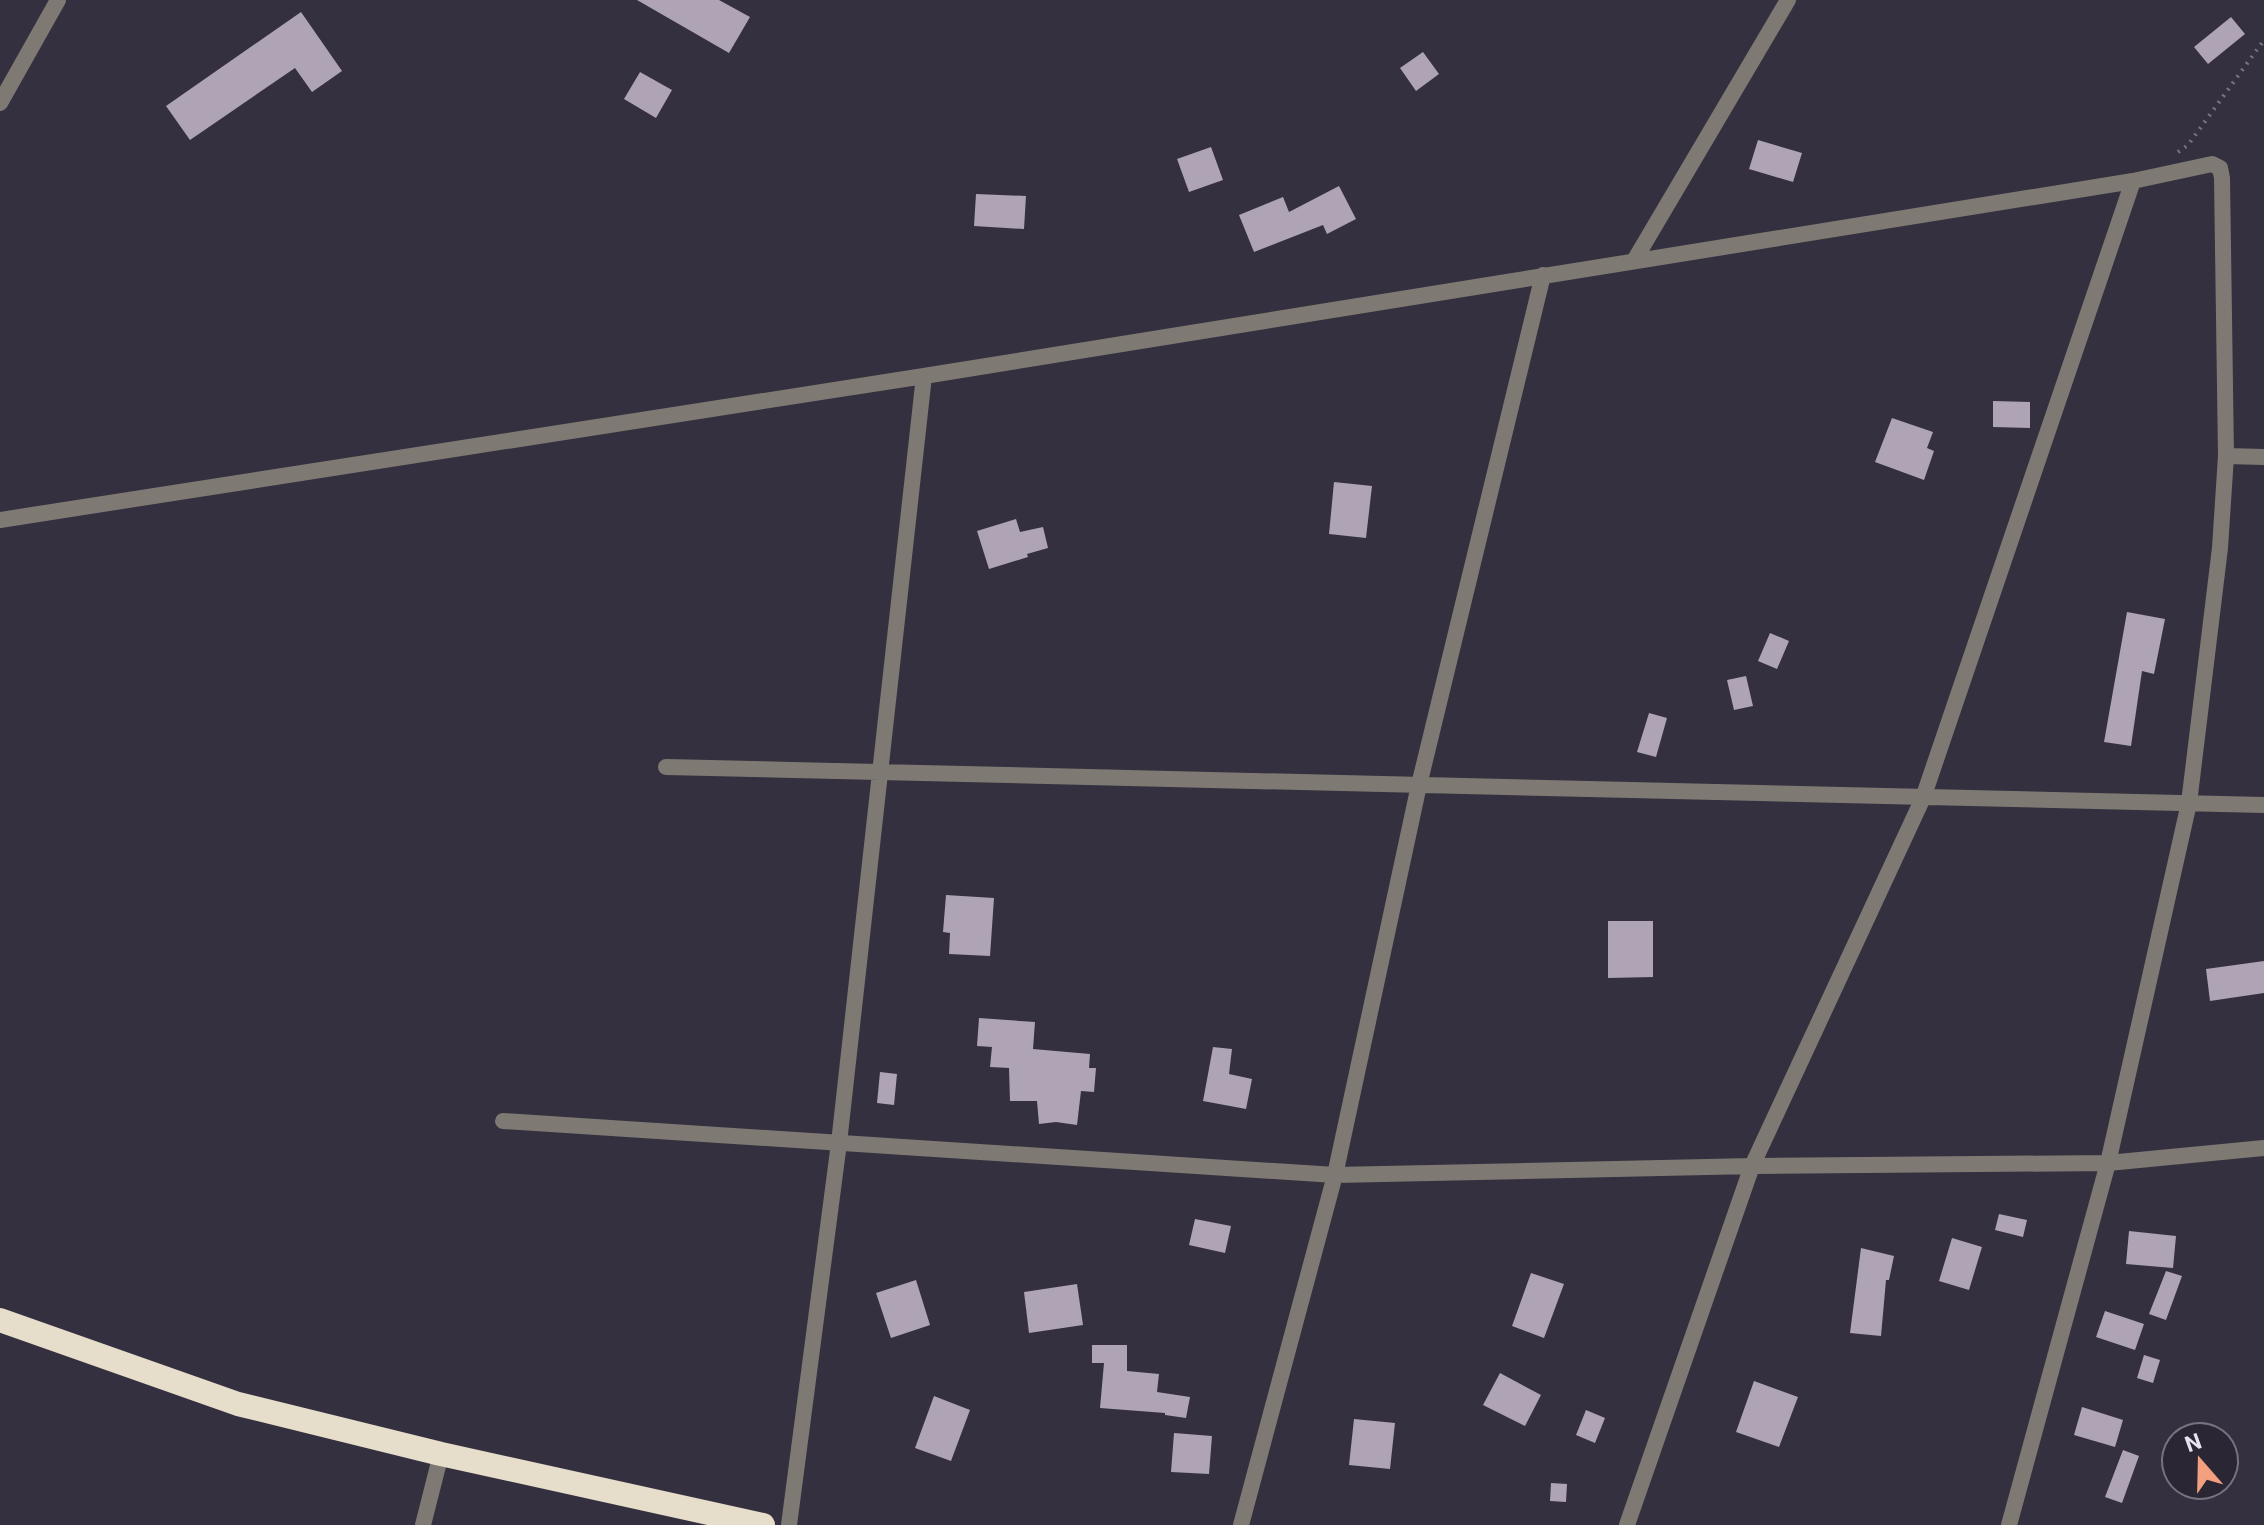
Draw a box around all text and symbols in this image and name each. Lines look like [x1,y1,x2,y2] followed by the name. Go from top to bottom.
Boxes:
[2160,1421,2240,1501] north arrow
[2182,1428,2205,1457] text: N

